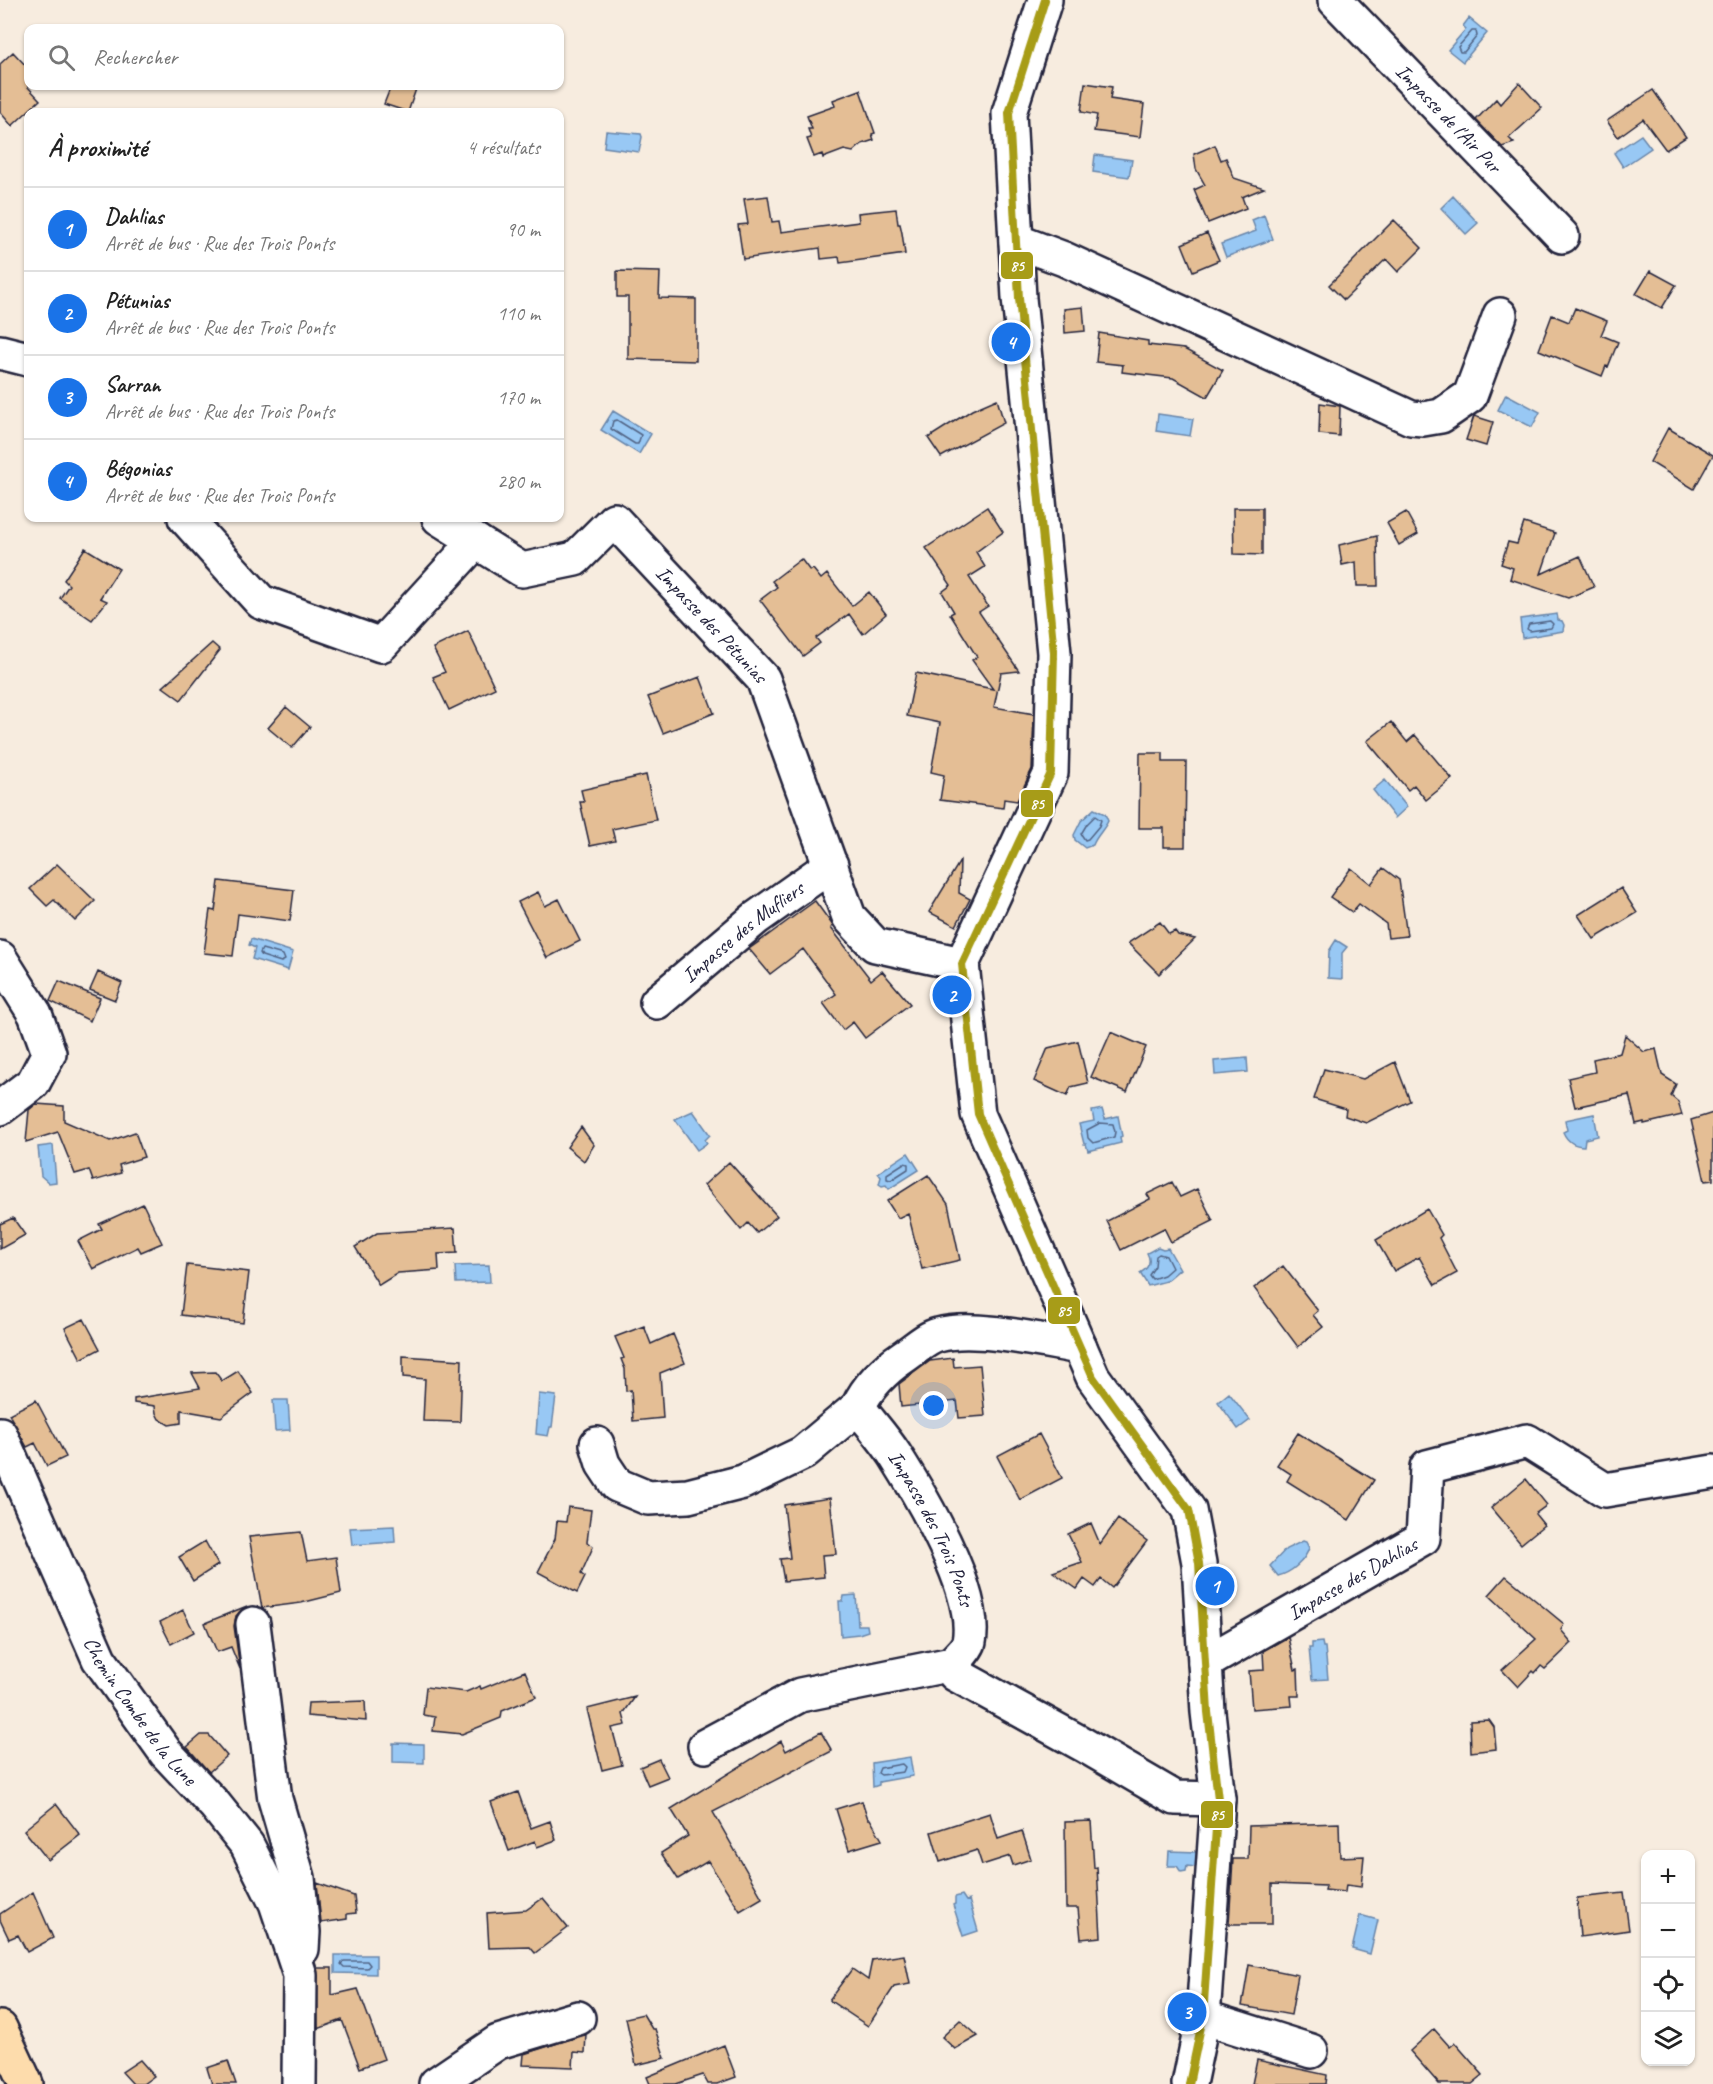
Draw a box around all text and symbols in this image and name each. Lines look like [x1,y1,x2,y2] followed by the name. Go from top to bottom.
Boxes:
[24,24,564,90] search box
[45,41,78,74] icon: search
[93,43,177,71] text: Rechercher
[1390,58,1508,179] street label: Impasse de l'Air Pur
[48,131,147,164] text: À proximité
[467,135,540,160] text: 4 résultats
[105,203,163,231] text: Dahlias
[63,217,72,242] text: 1
[506,217,540,242] text: 90 m
[105,231,334,256] text: Arrêt de bus · Rue des Trois Ponts
[1000,251,1034,280] line badge: 85
[1010,256,1026,276] text: 85
[105,287,169,315] text: Pétunias
[63,301,72,326] text: 2
[497,301,540,326] text: 110 m
[105,315,334,340] text: Arrêt de bus · Rue des Trois Ponts
[992,320,1030,364] pin: 4
[105,371,160,399] text: Sarran
[63,385,72,410] text: 3
[497,385,540,410] text: 170 m
[105,399,334,424] text: Arrêt de bus · Rue des Trois Ponts
[105,455,171,483] text: Bégonias
[63,469,72,494] text: 4
[497,469,540,494] text: 280 m
[105,483,334,508] text: Arrêt de bus · Rue des Trois Ponts
[650,560,774,690] street label: Impasse des Pétunias
[1020,789,1054,818] line badge: 85
[1030,794,1046,814] text: 85
[676,874,810,988] street label: Impasse des Mufliers
[932,972,972,1018] pin: 2
[1047,1296,1081,1325] line badge: 85
[1057,1301,1073,1321] text: 85
[919,1391,948,1420] your location
[882,1446,980,1611] street label: Impasse des Trois Ponts
[1283,1530,1424,1626] street label: Impasse des Dahlias
[1196,1564,1234,1608] pin: 1
[78,1633,203,1792] street label: Chemin Combe de la Lune
[1200,1800,1234,1829] line badge: 85
[1210,1805,1226,1825] text: 85
[1641,1850,1695,2066] map controls
[1641,1850,1695,1904] button: +
[1641,1904,1695,1958] button: −
[1641,1958,1695,2012] button: locate
[1168,1990,1206,2034] pin: 3
[1641,2012,1695,2066] button: layers

